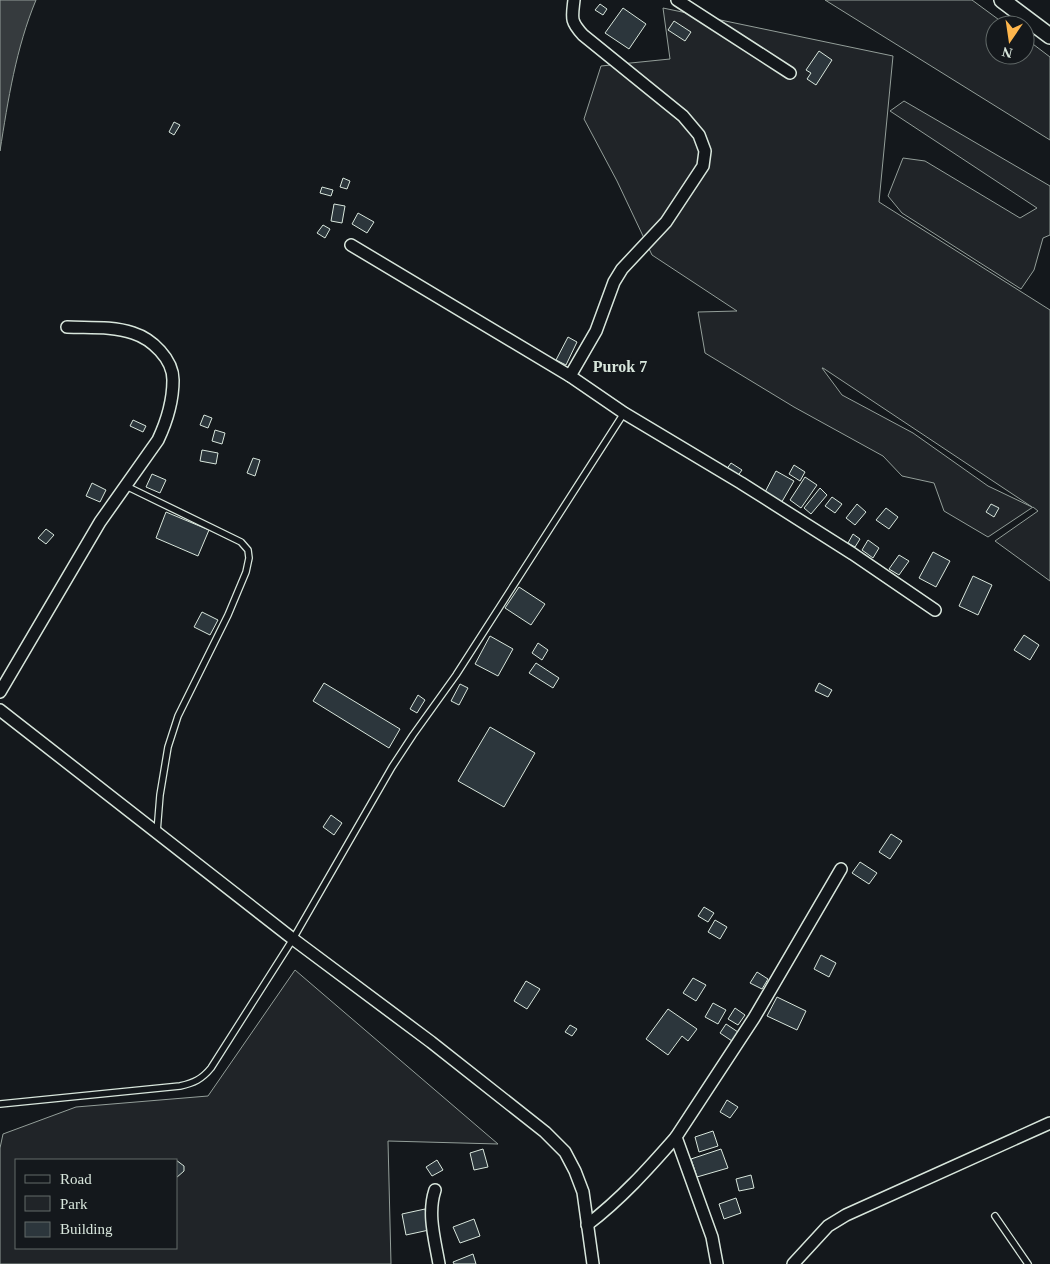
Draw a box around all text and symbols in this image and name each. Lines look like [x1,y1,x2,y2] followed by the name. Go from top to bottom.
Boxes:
[985,15,1035,65] north arrow
[1001,44,1014,61] text: N
[593,358,647,375] district label: Purok 7
[15,1159,178,1249] legend
[60,1171,92,1187] text: Road
[60,1196,88,1212] text: Park
[60,1221,113,1237] text: Building

